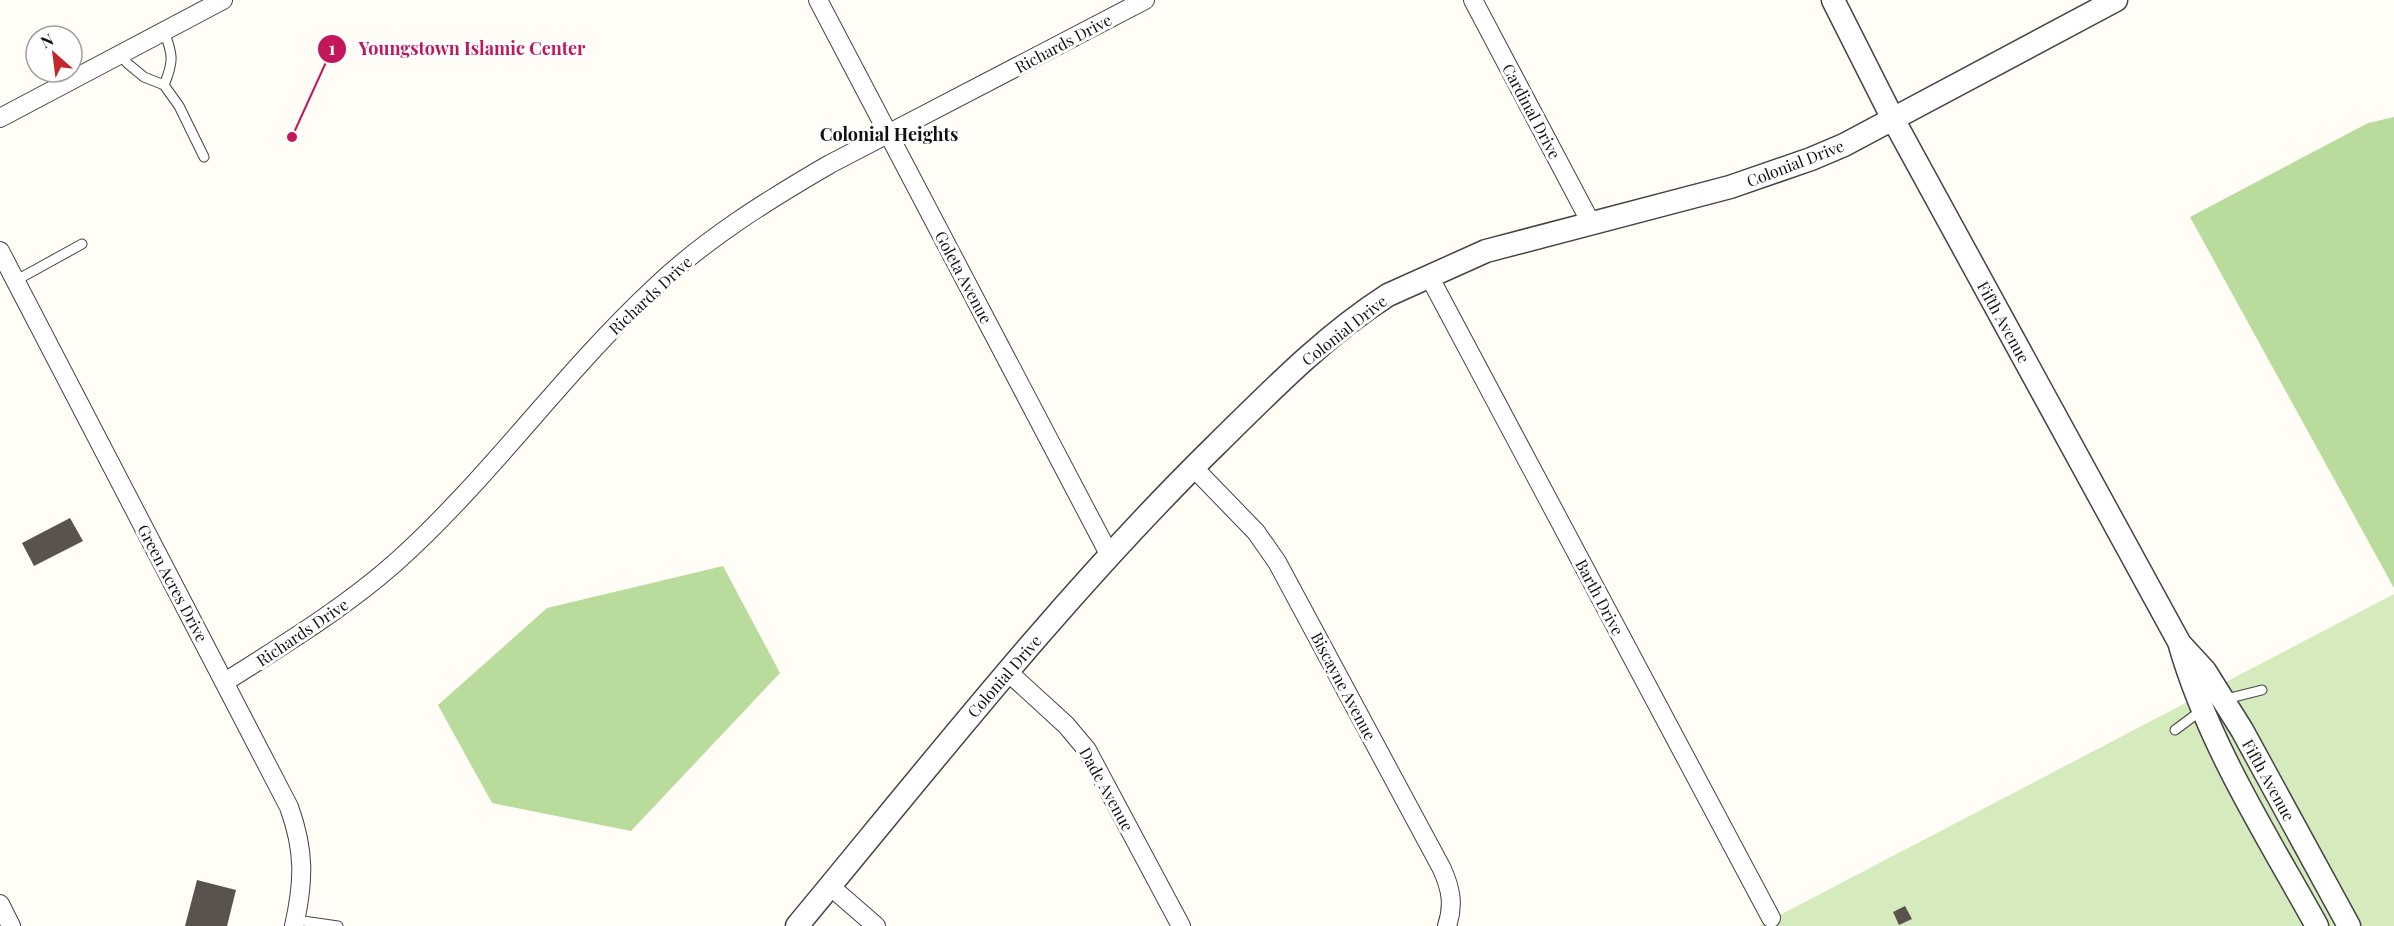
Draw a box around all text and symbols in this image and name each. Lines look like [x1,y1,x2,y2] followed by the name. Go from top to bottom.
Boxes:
[1011,9,1115,77] street label: Richards Drive
[24,24,84,84] north arrow
[37,28,57,52] text: N
[317,31,598,67] callout: Youngstown Islamic Center
[329,36,336,60] text: 1
[358,36,586,60] text: Youngstown Islamic Center
[1498,60,1566,162] street label: Cardinal Drive
[820,122,958,146] district label: Colonial Heights
[1743,135,1847,191] street label: Colonial Drive
[931,227,997,327] street label: Goleta Avenue
[604,251,696,339] street label: Richards Drive
[1973,277,2035,367] street label: Fifth Avenue
[1297,290,1391,370] street label: Colonial Drive
[133,521,213,645] street label: Green Acres Drive
[1571,555,1629,639] street label: Barth Drive
[252,593,352,671] street label: Richards Drive
[1307,628,1381,744] street label: Biscayne Avenue
[962,630,1046,722] street label: Colonial Drive
[2238,735,2300,825] street label: Fifth Avenue
[1075,743,1139,835] street label: Dade Avenue

